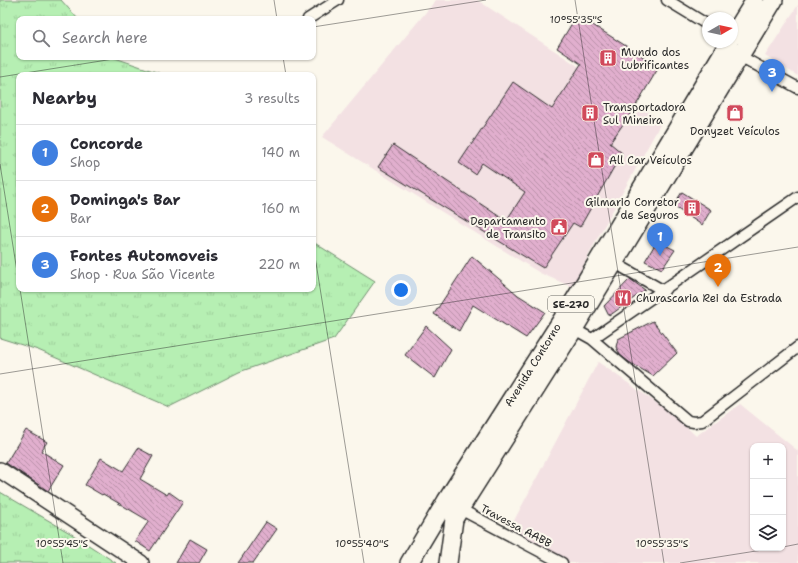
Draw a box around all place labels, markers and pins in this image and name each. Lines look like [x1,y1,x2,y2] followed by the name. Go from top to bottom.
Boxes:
[621,45,689,73] place label: Mundo dos Lubrificantes
[598,48,618,68] building icon: Mundo dos Lubrificantes
[759,59,785,92] pin: 3
[603,100,686,128] place label: Transportadora Sul Mineira
[580,103,600,123] building icon: Transportadora Sul Mineira
[725,103,745,123] shop icon: Donyzet Veículos
[690,124,780,139] place label: Donyzet Veículos
[586,150,606,170] shop icon: All Car Veículos
[609,153,692,168] place label: All Car Veículos
[585,195,679,223] place label: Gilmario Corretor de Seguros
[682,198,702,218] building icon: Gilmario Corretor de Seguros
[470,214,546,242] place label: Departamento de Transito
[549,217,569,237] public building icon: Departamento de Transito
[647,223,673,256] pin: 1
[705,254,731,287] pin: 2
[613,288,633,308] restaurant icon: Churascaria Rei da Estrada
[636,291,782,306] place label: Churascaria Rei da Estrada

